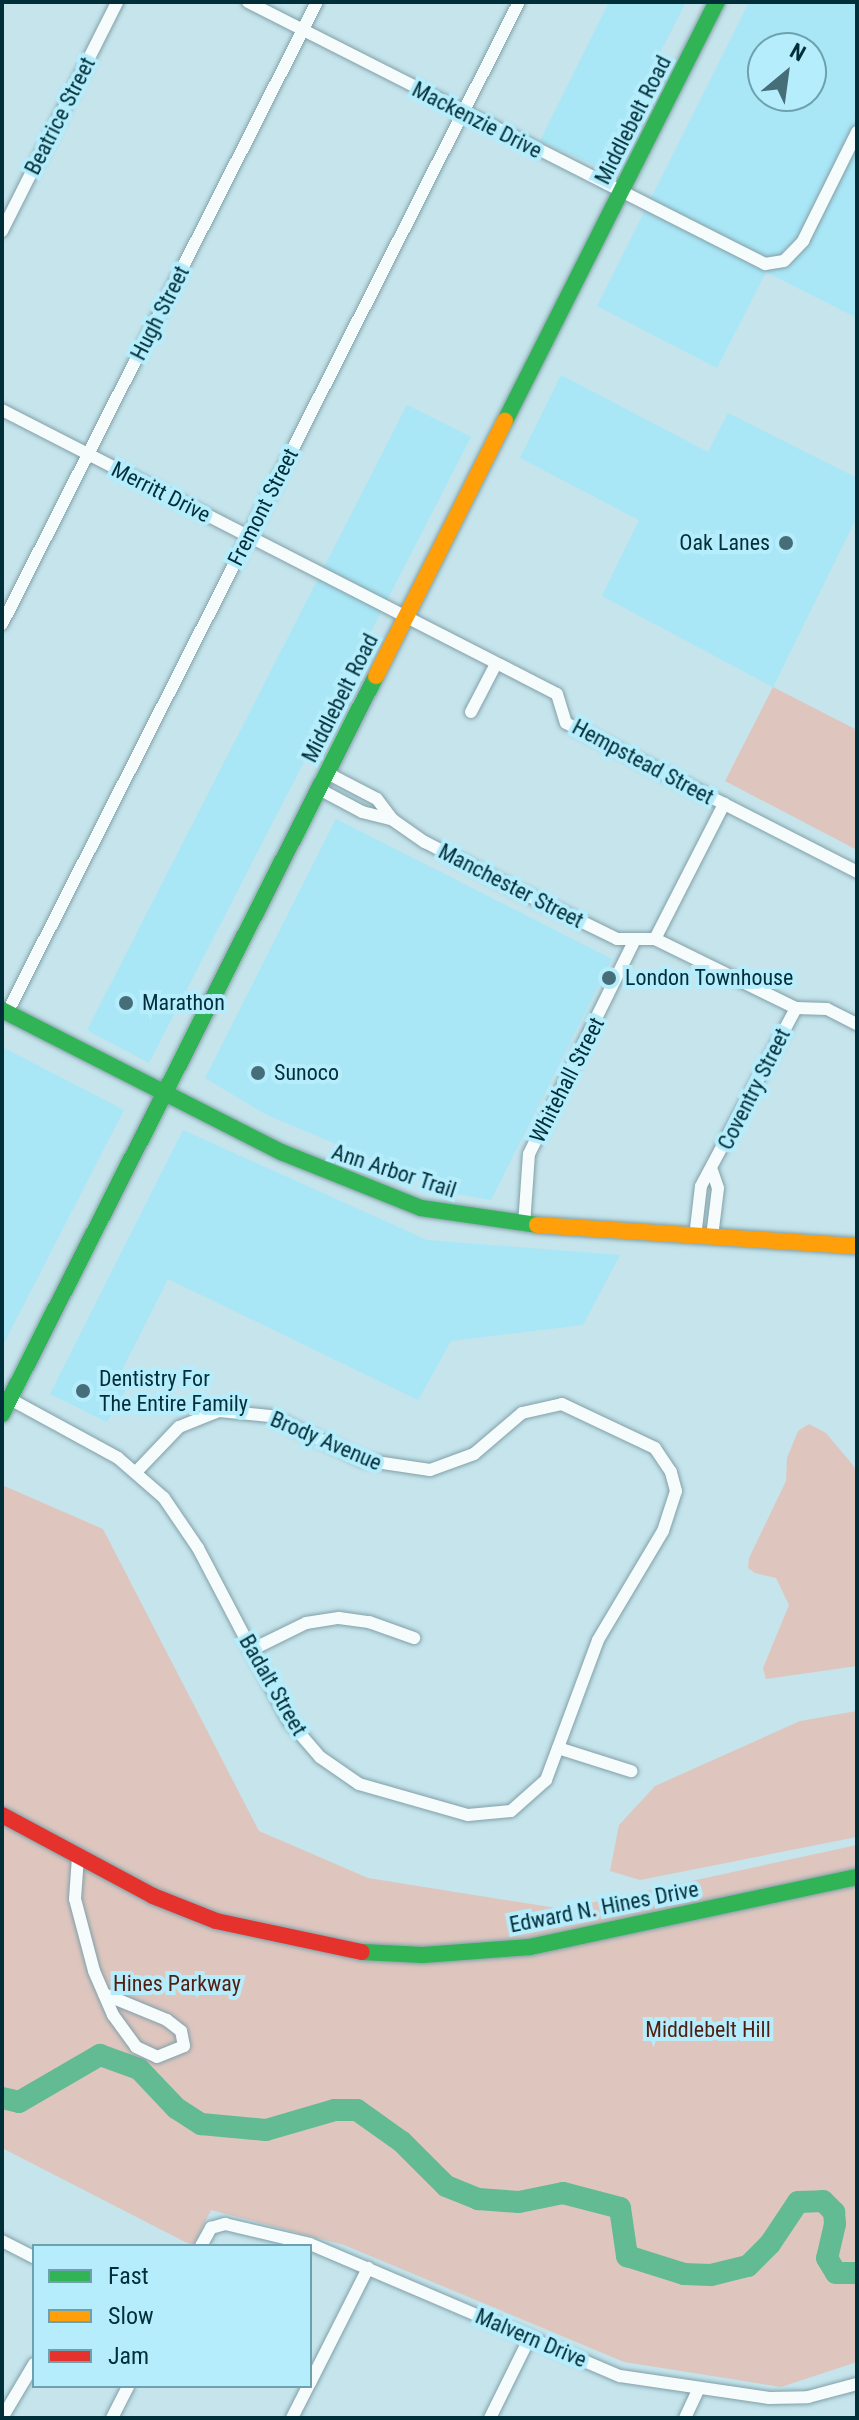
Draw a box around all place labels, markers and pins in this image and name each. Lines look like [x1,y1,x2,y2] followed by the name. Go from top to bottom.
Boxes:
[679,530,770,556] place label: Oak Lanes
[777,534,795,552] marker: Oak Lanes
[625,965,794,991] place label: London Townhouse
[600,969,618,987] marker: London Townhouse
[142,990,225,1016] place label: Marathon
[117,994,135,1012] marker: Marathon
[274,1060,339,1086] place label: Sunoco
[249,1064,267,1082] marker: Sunoco
[99,1365,248,1416] place label: Dentistry For The Entire Family
[74,1382,92,1400] marker: Dentistry For The Entire Family

